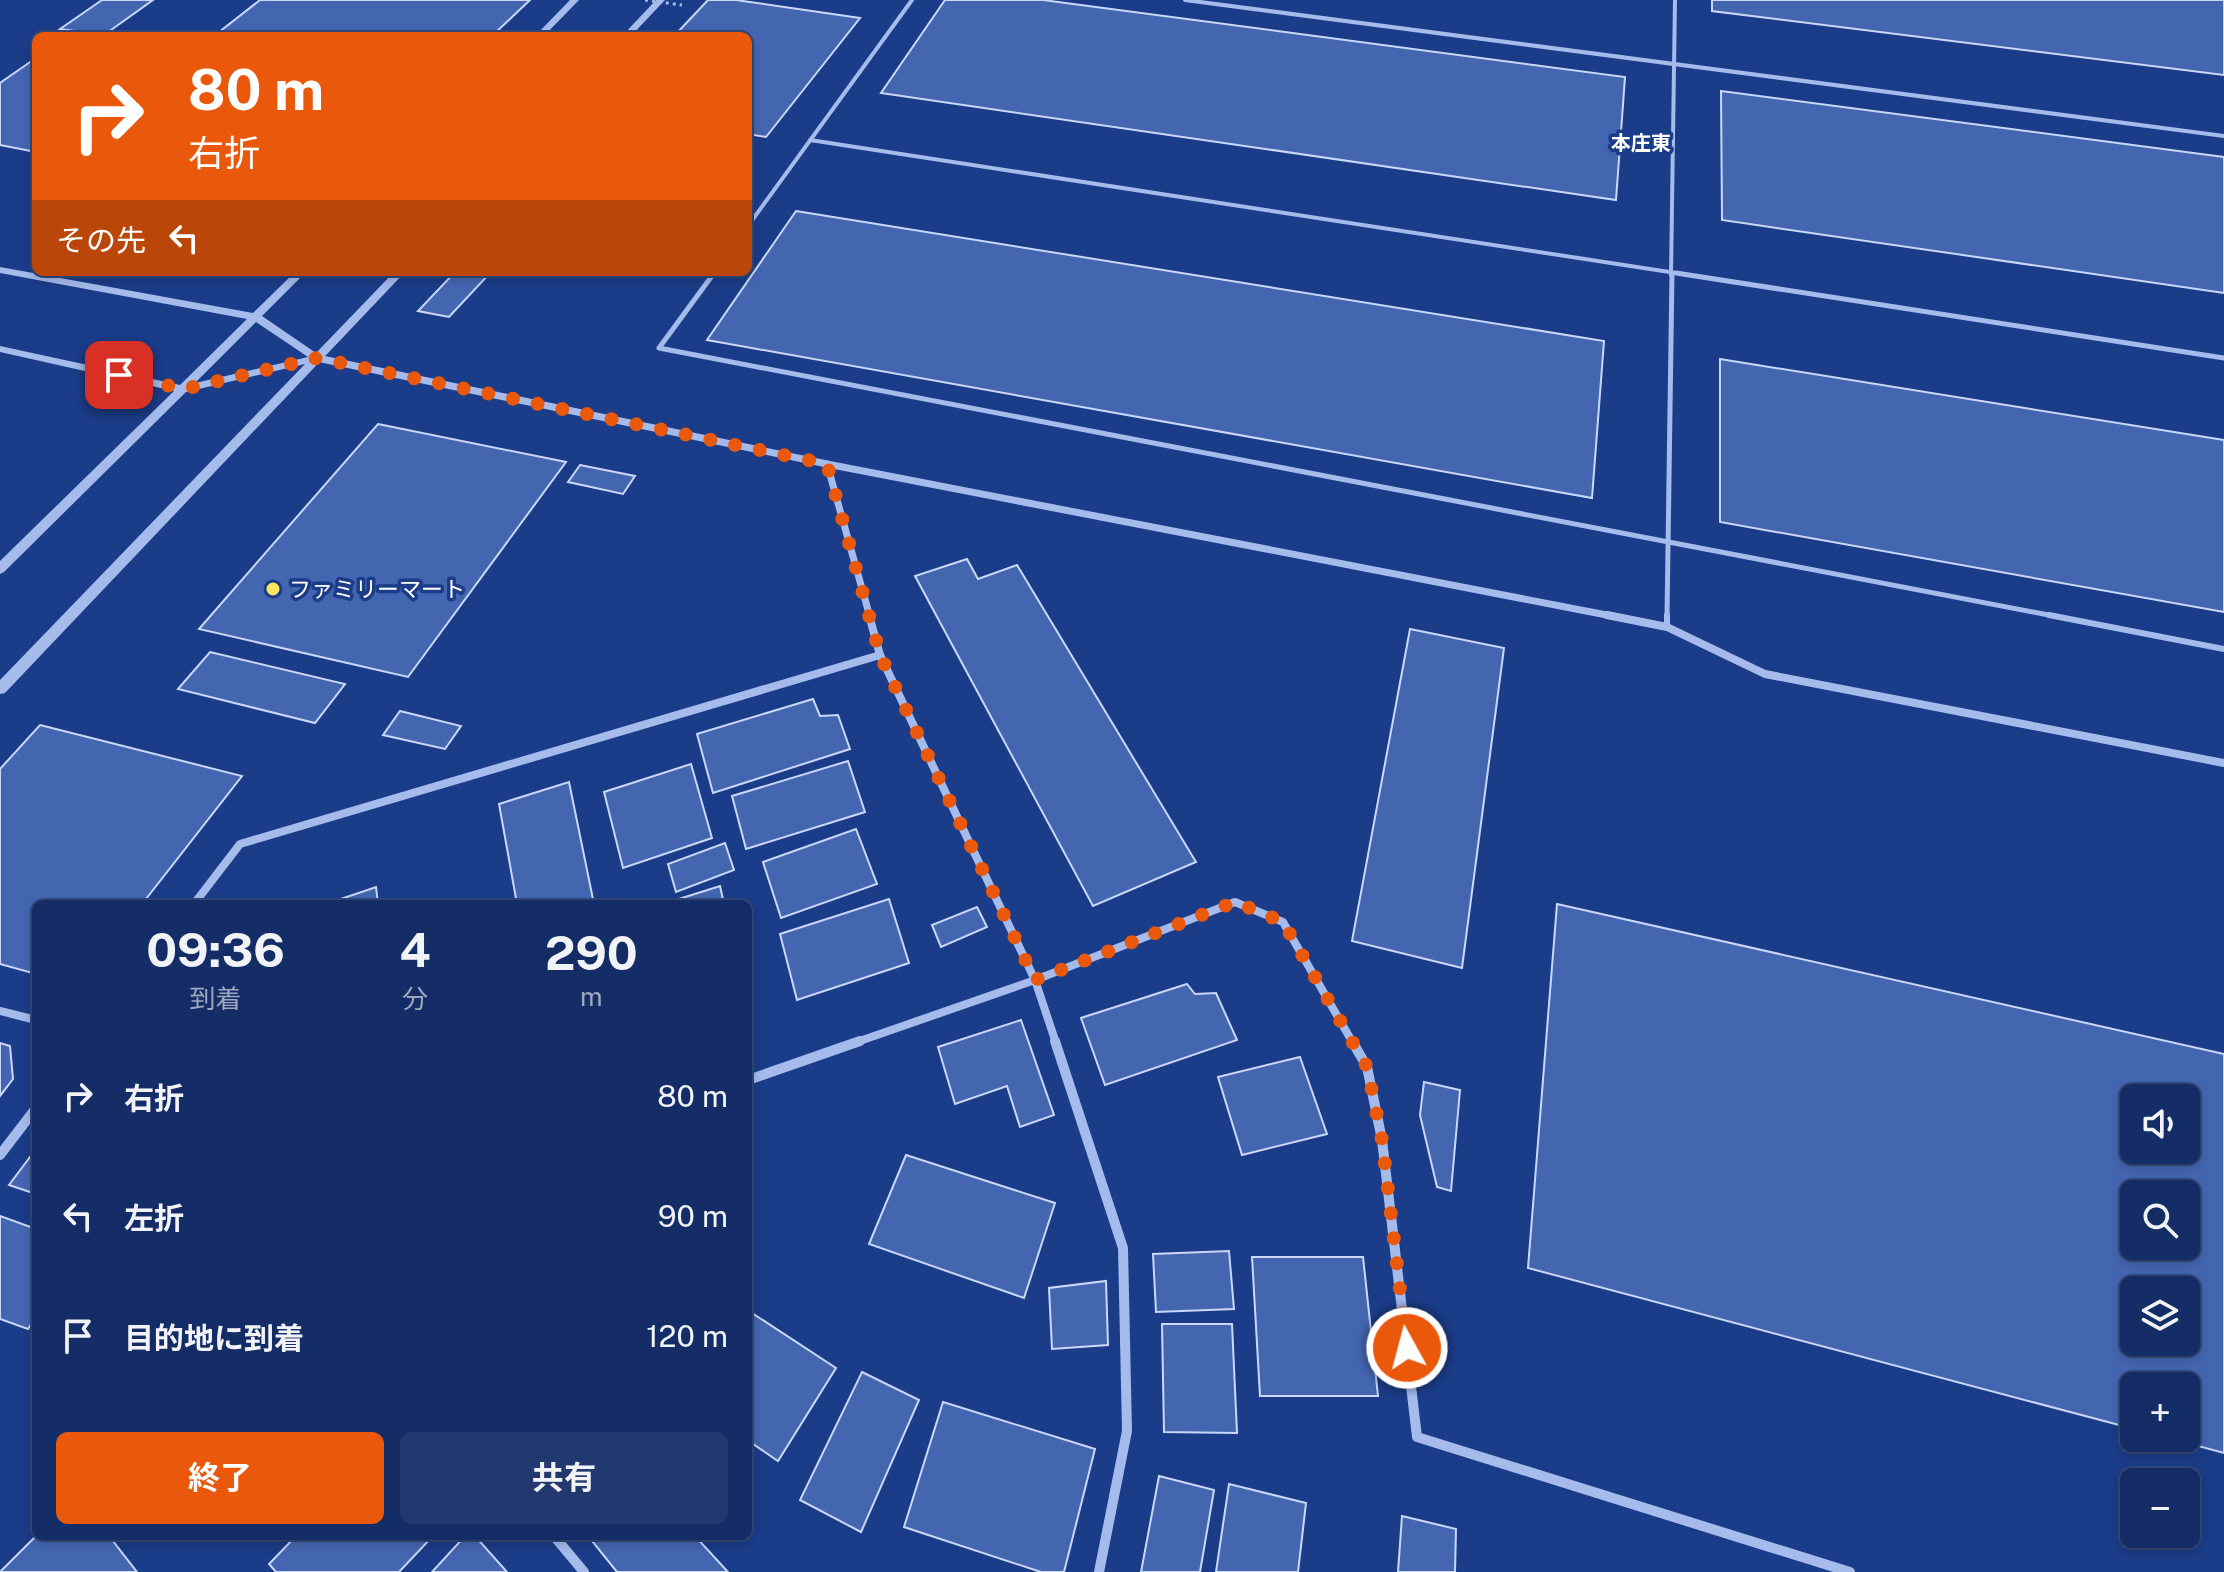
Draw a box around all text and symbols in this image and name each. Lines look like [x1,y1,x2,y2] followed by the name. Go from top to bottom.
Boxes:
[188,57,324,123] text: 80 m
[56,64,160,168] icon: right
[1611,131,1671,155] district label: 本庄東
[188,132,260,174] text: 右折
[162,216,206,260] icon: left
[56,222,146,258] text: その先
[85,341,153,409] pin
[97,353,141,397] icon: arrive
[289,576,465,602] place label: ファミリーマート
[264,580,282,598] marker: ファミリーマート
[146,921,285,978] text: 09:36
[399,921,431,978] text: 4
[545,924,638,981] text: 290
[580,981,603,1012] text: m
[190,983,242,1014] text: 到着
[402,983,428,1014] text: 分
[56,1074,100,1118] icon: right
[657,1078,728,1114] text: 80 m
[124,1080,184,1116] text: 右折
[2120,1084,2200,1548] map controls
[2120,1084,2200,1164] button: sound
[2120,1180,2200,1260] button: search
[56,1194,100,1238] icon: left
[658,1198,728,1234] text: 90 m
[124,1200,184,1236] text: 左折
[2120,1276,2200,1356] button: layers
[1365,1306,1449,1390] position arrow
[56,1314,100,1358] icon: arrive
[646,1318,728,1354] text: 120 m
[124,1320,304,1356] text: 目的地に到着
[2120,1372,2200,1452] button: +
[56,1432,384,1524] button: 終了
[400,1432,728,1524] button: 共有
[2120,1468,2200,1548] button: −

